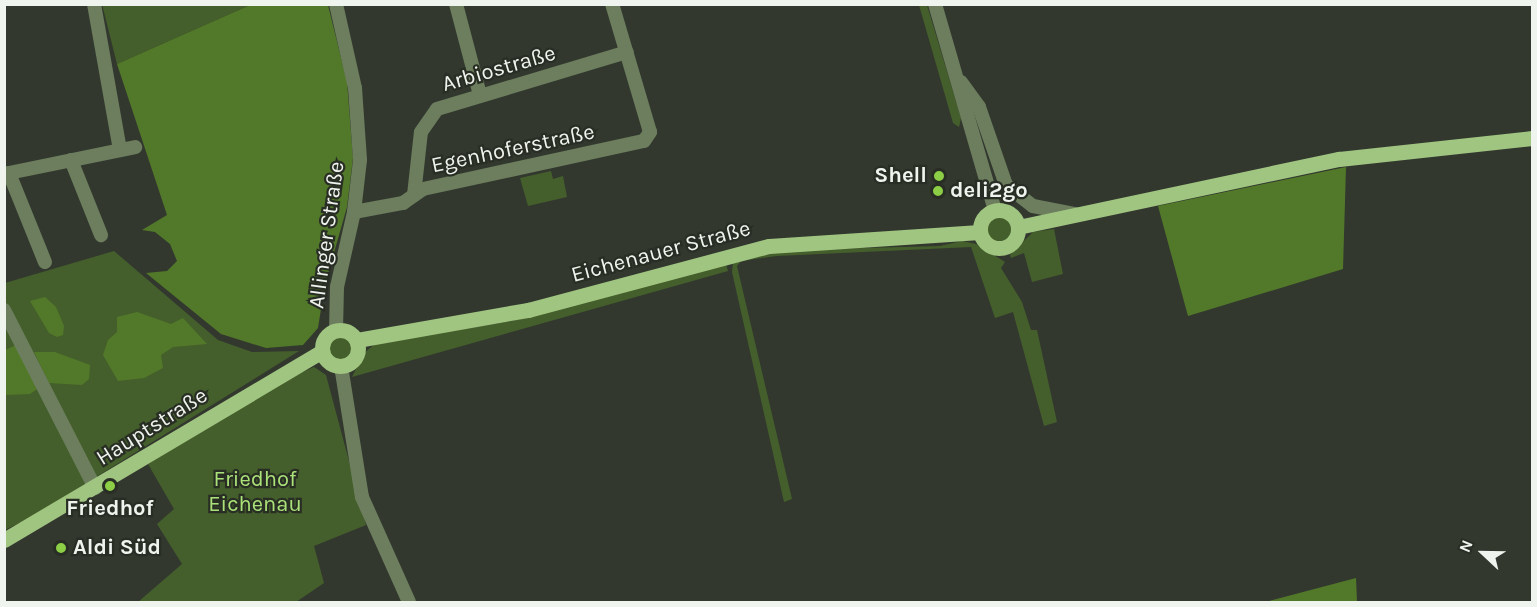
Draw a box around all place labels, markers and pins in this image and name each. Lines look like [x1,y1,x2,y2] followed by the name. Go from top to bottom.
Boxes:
[874,163,927,189] place label: Shell
[932,169,946,183] marker: Shell
[950,178,1028,204] place label: deli2go
[931,184,945,198] marker: deli2go
[103,479,117,493] marker: Friedhof
[66,496,154,522] place label: Friedhof
[73,535,161,561] place label: Aldi Süd
[54,541,68,555] marker: Aldi Süd

